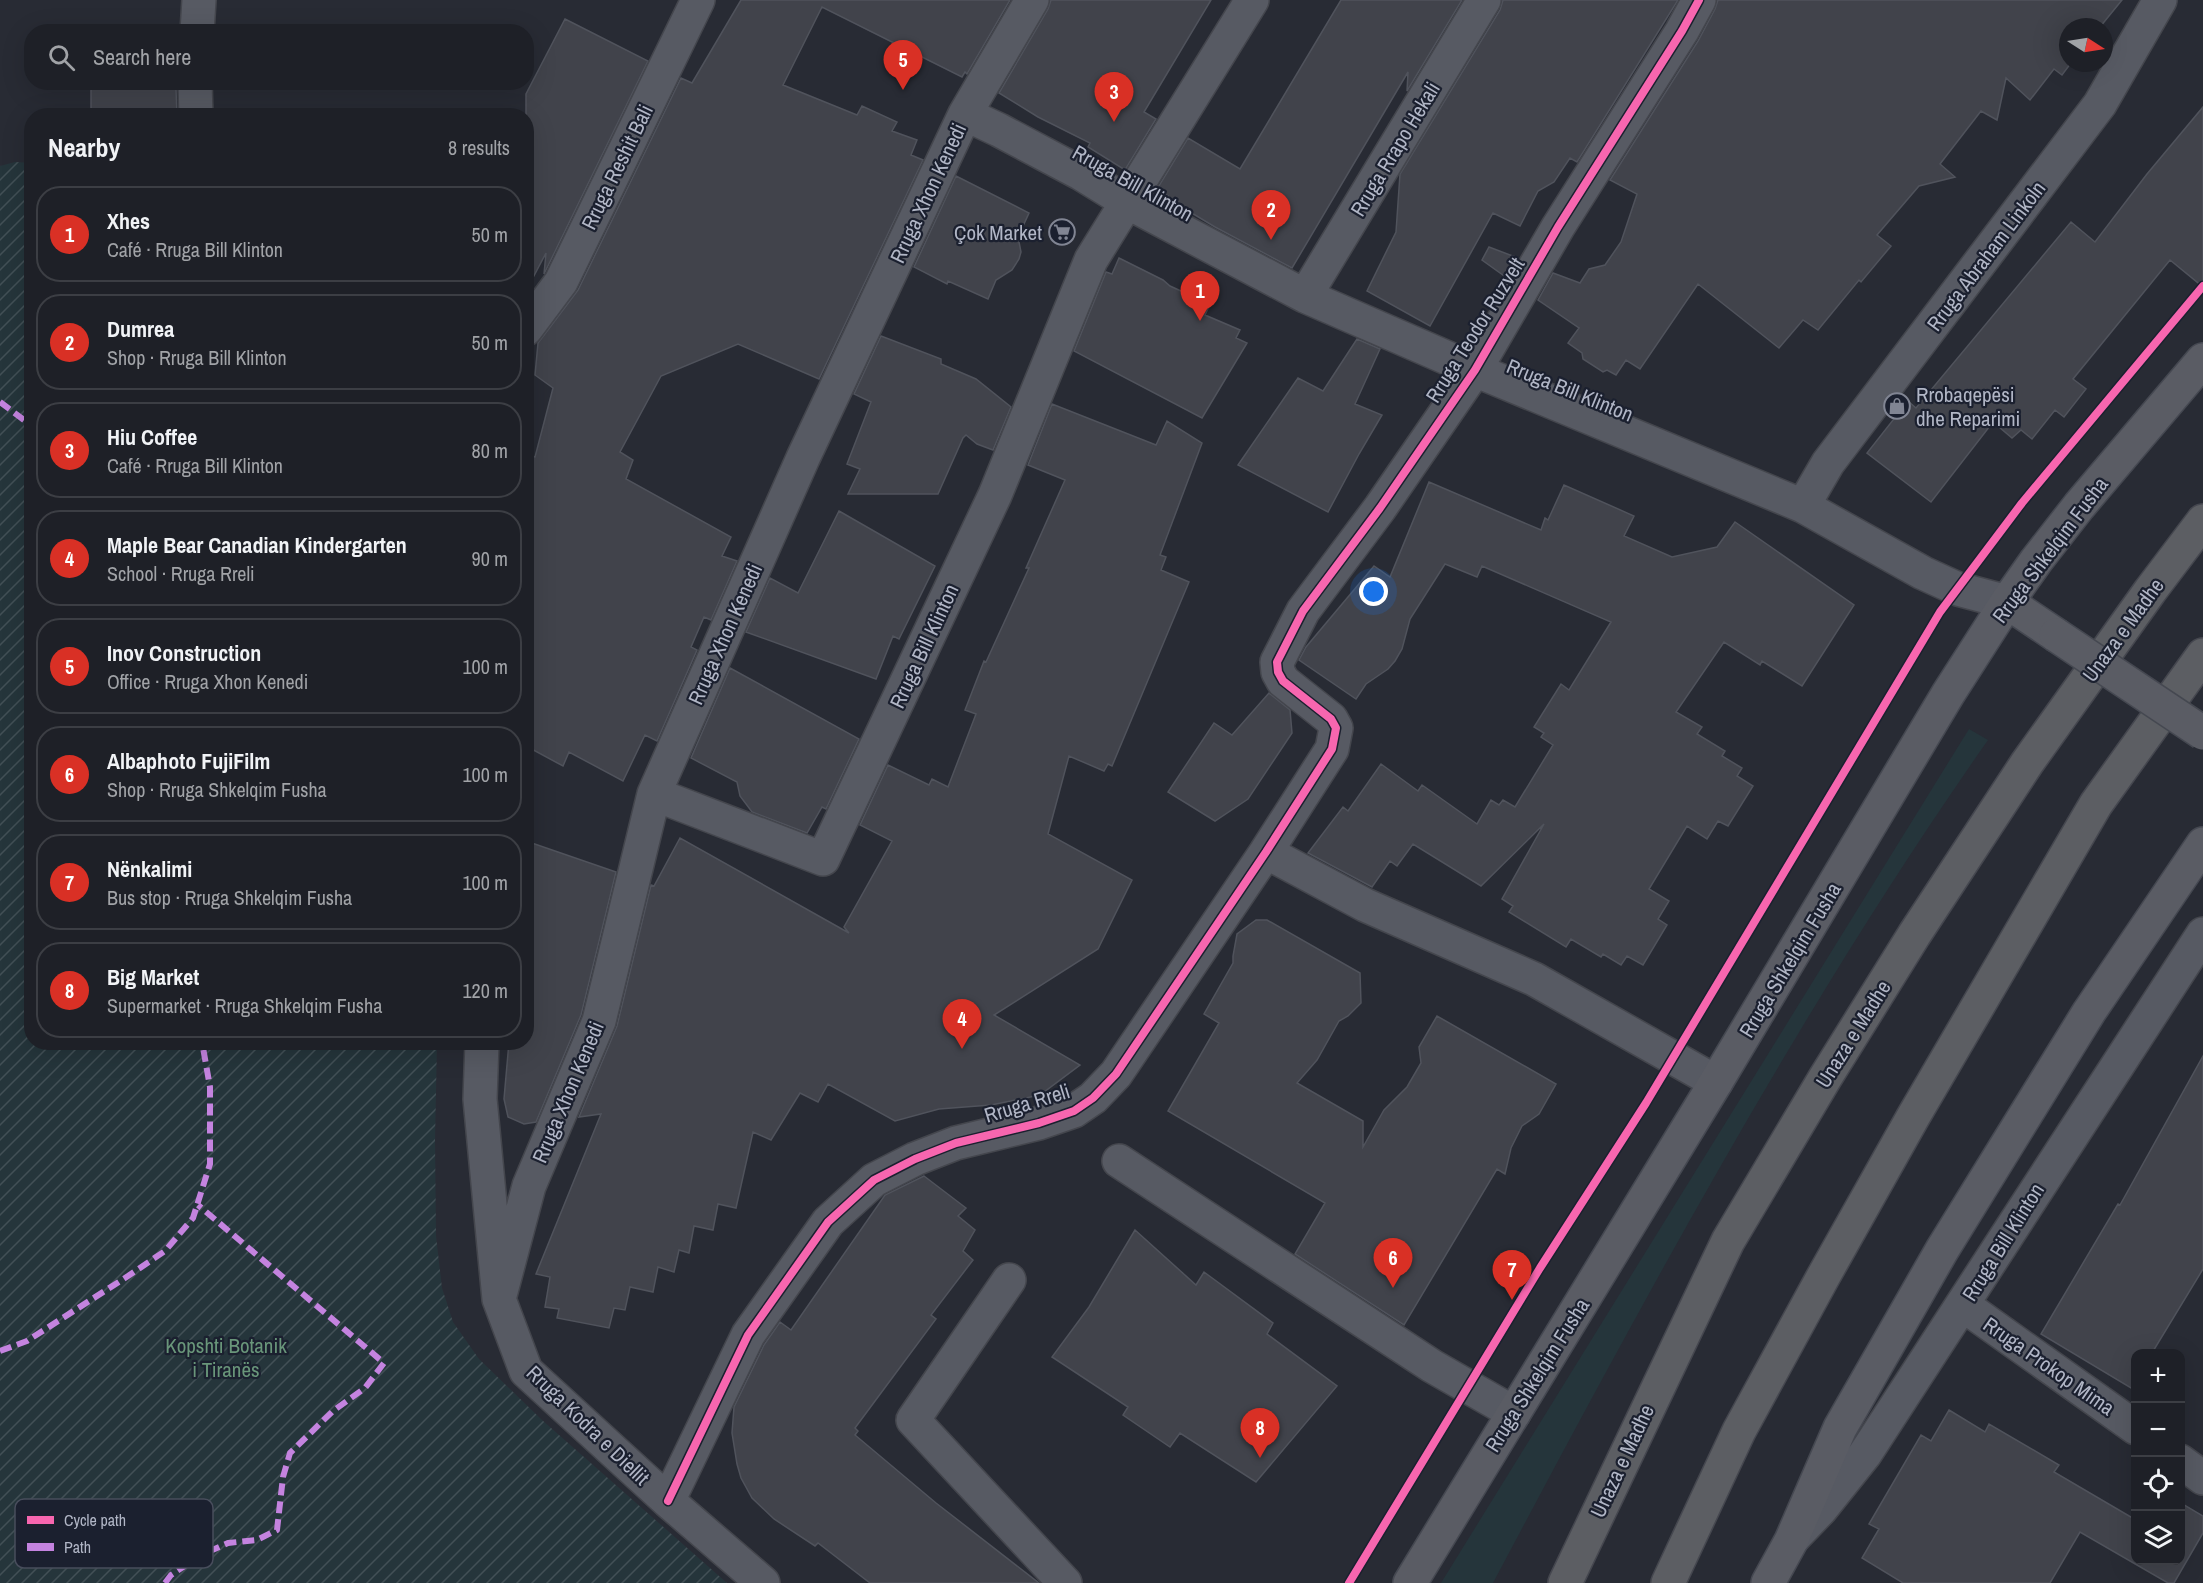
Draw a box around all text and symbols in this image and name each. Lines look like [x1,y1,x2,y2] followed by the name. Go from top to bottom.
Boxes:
[2059,18,2113,72] north arrow
[24,24,534,90] search box
[884,40,922,90] pin: 5
[45,41,78,74] icon: search
[93,42,191,72] text: Search here
[1094,72,1134,122] pin: 3
[1343,76,1447,222] street label: Rruga Rrapo Hekali
[574,100,660,234] street label: Rruga Reshit Bali
[883,118,973,268] street label: Rruga Xhon Kenedi
[48,130,120,165] text: Nearby
[448,134,510,161] text: 8 results
[1067,138,1199,228] street label: Rruga Bill Klinton
[1920,175,2052,337] street label: Rruga Abraham Linkoln
[1252,190,1290,240] pin: 2
[107,206,150,236] text: Xhes
[1047,217,1077,247] supermarket icon: Çok Market
[954,218,1042,247] place label: Çok Market
[65,221,74,248] text: 1
[472,221,508,248] text: 50 m
[107,236,283,263] text: Café · Rruga Bill Klinton
[1419,252,1531,408] street label: Rruga Teodor Ruzvelt
[1180,272,1220,321] pin: 1
[107,314,174,344] text: Dumrea
[65,329,74,356] text: 2
[472,329,508,356] text: 50 m
[107,344,287,371] text: Shop · Rruga Bill Klinton
[1502,351,1638,429] street label: Rruga Bill Klinton
[1916,380,2020,433] place label: Rrobaqepësi dhe Reparimi
[1882,391,1912,421] shop icon: Rrobaqepësi dhe Reparimi
[107,422,197,452] text: Hiu Coffee
[65,437,74,464] text: 3
[472,437,508,464] text: 80 m
[107,452,283,479] text: Café · Rruga Bill Klinton
[1985,471,2115,629] street label: Rruga Shkelqim Fusha
[107,530,407,560] text: Maple Bear Canadian Kindergarten
[65,545,74,572] text: 4
[472,545,508,572] text: 90 m
[681,559,769,709] street label: Rruga Xhon Kenedi
[107,560,255,587] text: School · Rruga Rreli
[2076,572,2170,688] street label: Unaza e Madhe
[1359,577,1388,606] your location
[883,579,965,713] street label: Rruga Bill Klinton
[107,638,261,668] text: Inov Construction
[65,653,74,680] text: 5
[462,653,508,680] text: 100 m
[107,668,308,695] text: Office · Rruga Xhon Kenedi
[107,746,270,776] text: Albaphoto FujiFilm
[65,761,74,788] text: 6
[462,761,508,788] text: 100 m
[107,776,327,803] text: Shop · Rruga Shkelqim Fusha
[107,854,192,884] text: Nënkalimi
[65,869,74,896] text: 7
[462,869,508,896] text: 100 m
[1732,877,1848,1043] street label: Rruga Shkelqim Fusha
[107,884,352,911] text: Bus stop · Rruga Shkelqim Fusha
[107,962,199,992] text: Big Market
[1808,975,1898,1093] street label: Unaza e Madhe
[65,977,74,1004] text: 8
[462,977,508,1004] text: 120 m
[107,992,382,1019] text: Supermarket · Rruga Shkelqim Fusha
[942,1000,982,1049] pin: 4
[525,1017,611,1167] street label: Rruga Xhon Kenedi
[981,1076,1073,1130] street label: Rruga Rreli
[1955,1177,2051,1307] street label: Rruga Bill Klinton
[1374,1238,1412,1288] pin: 6
[1492,1250,1532,1300] pin: 7
[1478,1292,1596,1457] street label: Rruga Shkelqim Fusha
[1978,1310,2121,1422] street label: Rruga Prokop Mima
[165,1331,287,1384] park label: Kopshti Botanik i Tiranës
[2131,1349,2185,1565] map controls
[2131,1349,2185,1403] button: +
[520,1359,656,1491] street label: Rruga Kodra e Diellit
[1583,1400,1661,1522] street label: Unaza e Madhe
[2131,1403,2185,1457] button: −
[1240,1408,1280,1458] pin: 8
[2131,1457,2185,1511] button: locate
[15,1499,213,1568] legend
[64,1509,126,1531] text: Cycle path
[2131,1511,2185,1565] button: layers
[64,1536,91,1558] text: Path

